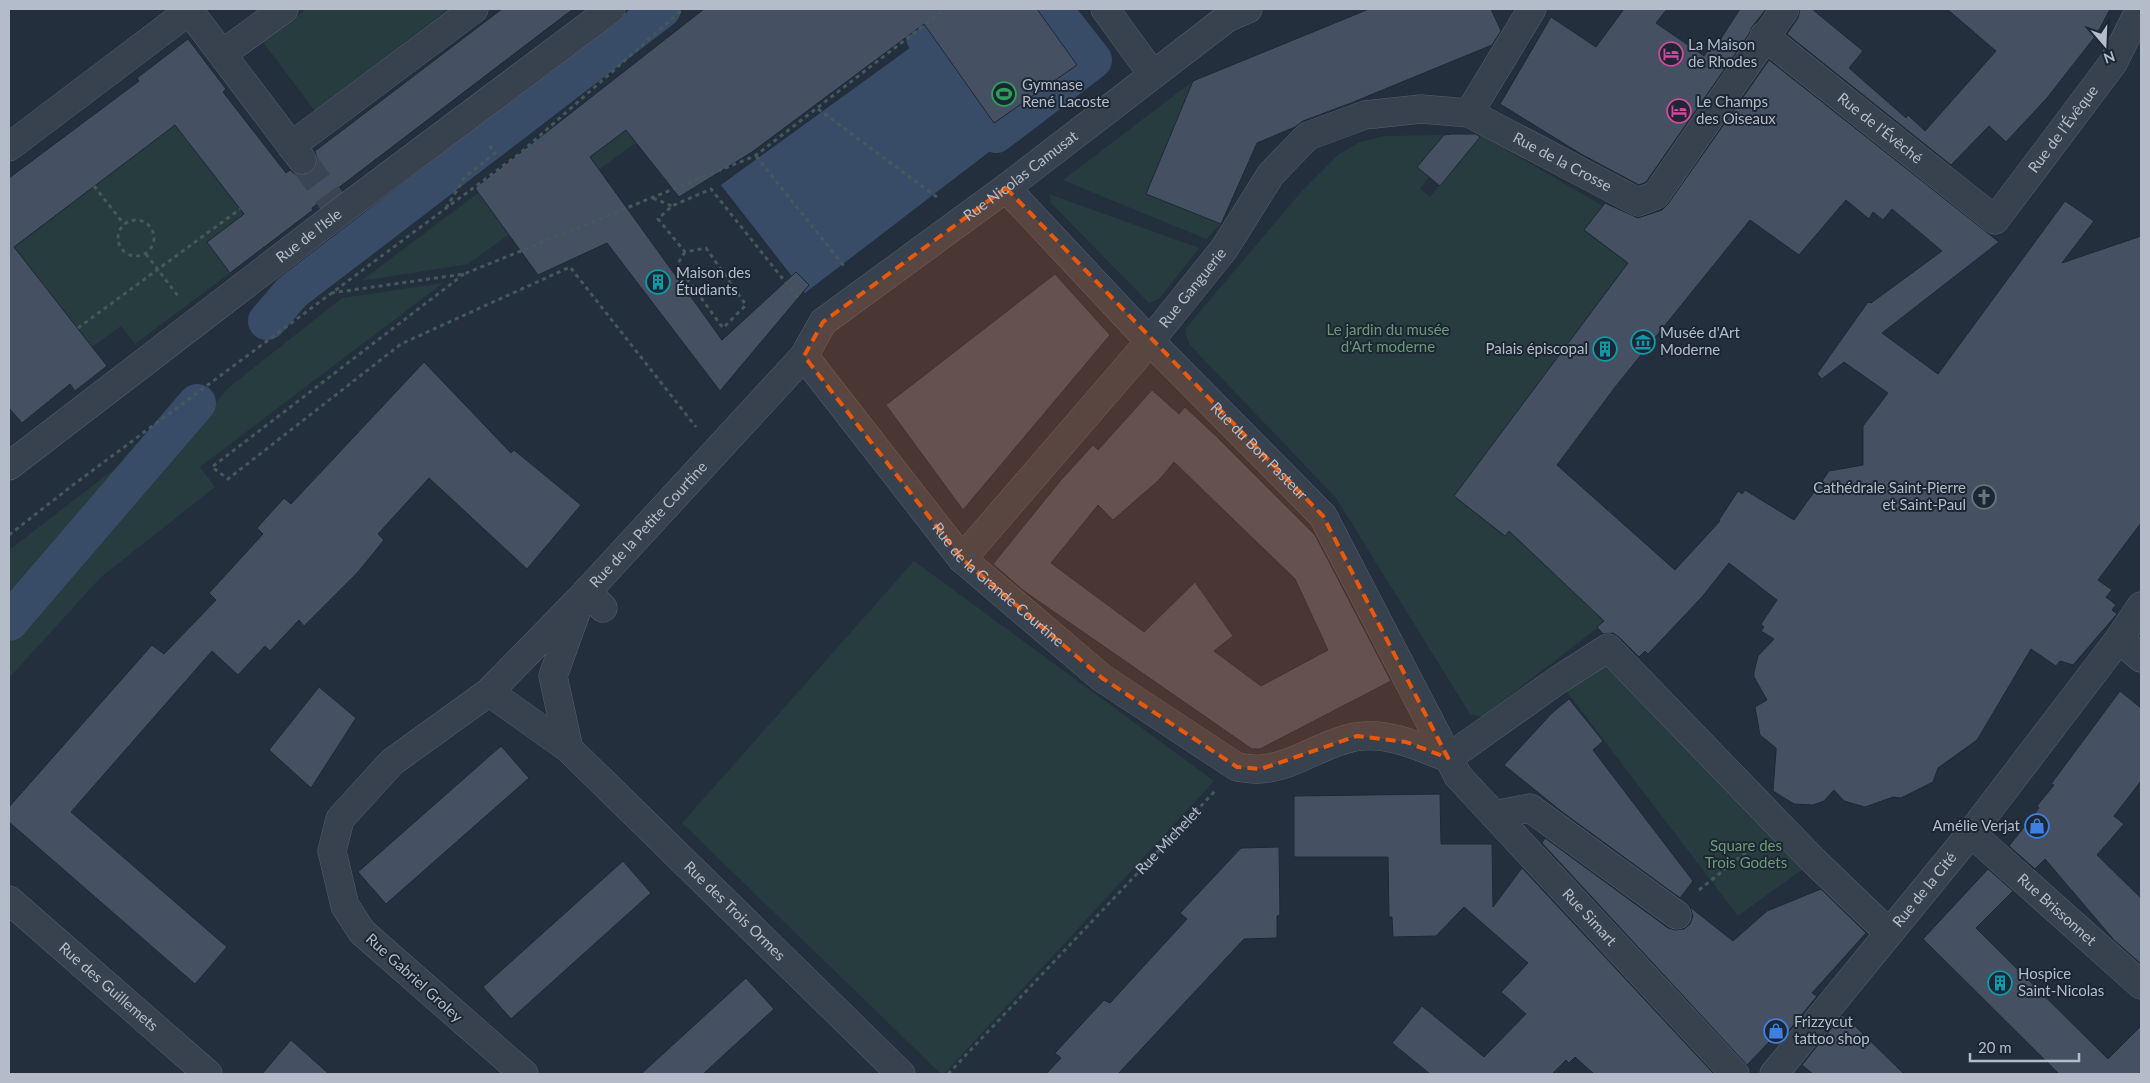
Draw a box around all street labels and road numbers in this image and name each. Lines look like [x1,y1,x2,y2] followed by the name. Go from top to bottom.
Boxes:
[2024,81,2101,176] street label: Rue de l’Évêque
[1834,88,1926,167] street label: Rue de l’Évêché
[959,126,1081,224] street label: Rue Nicolas Camusat
[1510,128,1615,195] street label: Rue de la Crosse
[272,204,345,266] street label: Rue de l'Isle
[1154,244,1229,331] street label: Rue Ganguerie
[1207,398,1312,503] street label: Rue du Bon Pasteur
[585,457,710,591] street label: Rue de la Petite Courtine
[929,519,1068,650] street label: Rue de la Grande Courtine
[1131,802,1204,878] street label: Rue Michelet
[1888,848,1960,930] street label: Rue de la Cité
[681,857,790,964] street label: Rue des Trois Ormes
[2014,869,2101,949] street label: Rue Brissonnet
[1559,884,1621,949] street label: Rue Simart
[363,929,467,1026] street label: Rue Gabriel Groley
[56,938,162,1034] street label: Rue des Guillemets

